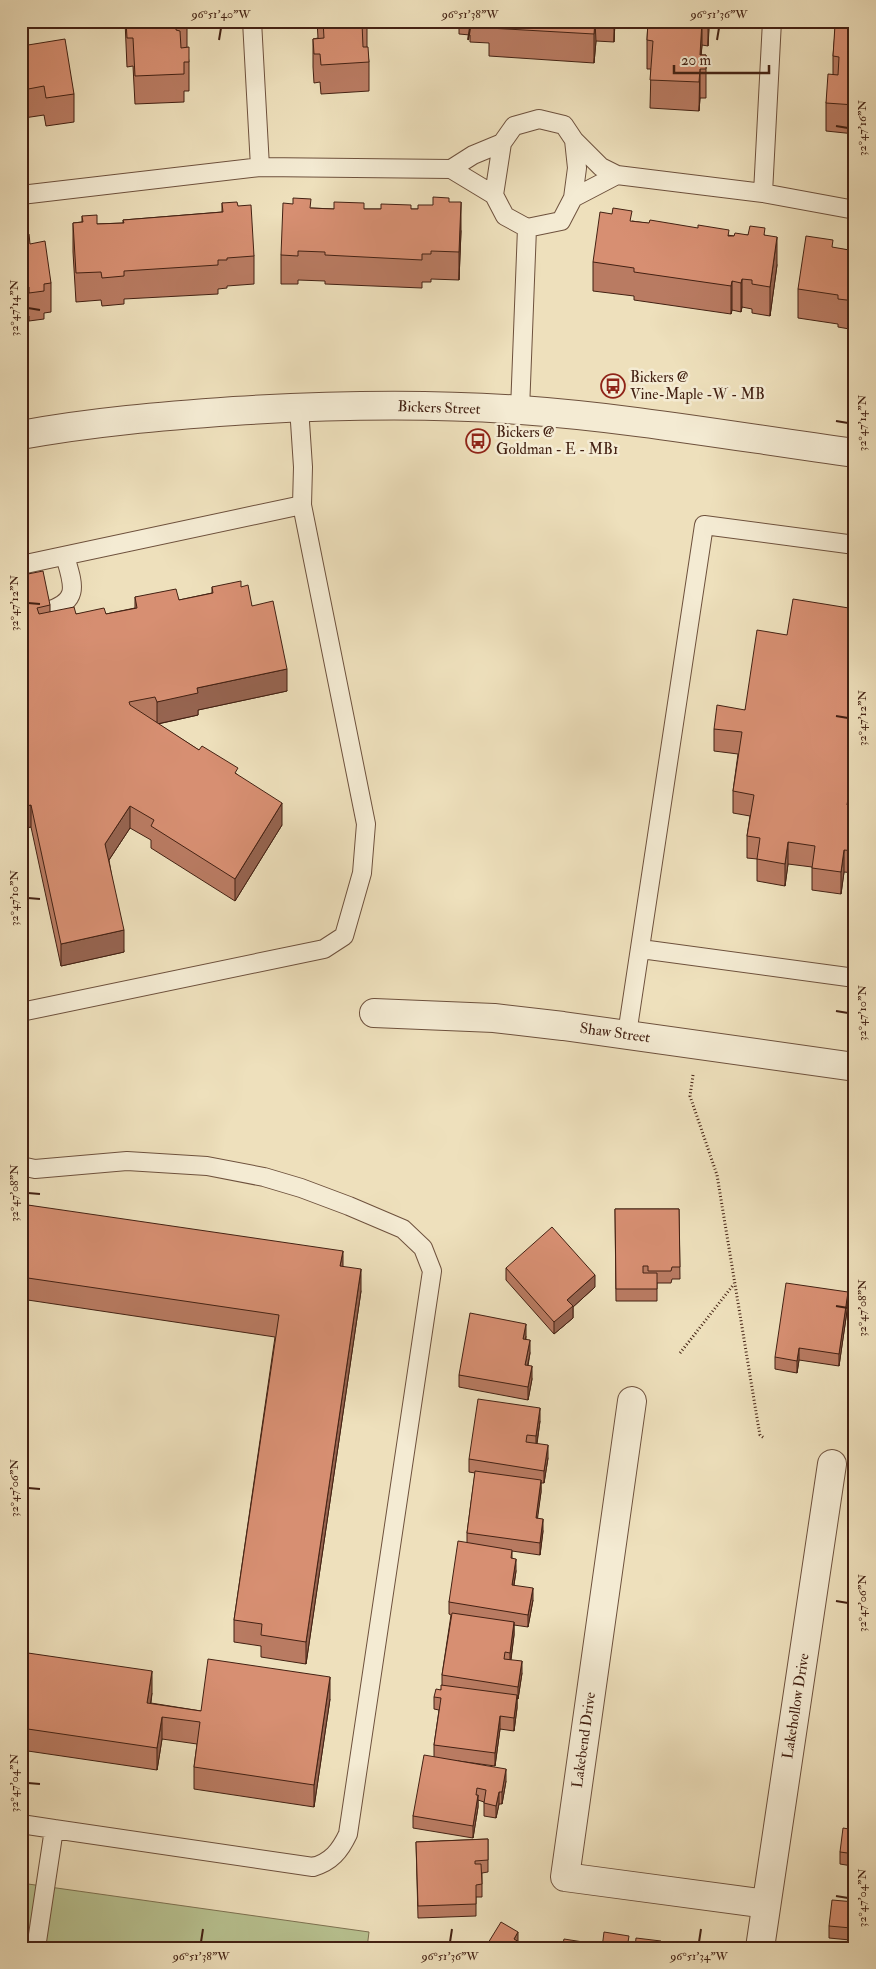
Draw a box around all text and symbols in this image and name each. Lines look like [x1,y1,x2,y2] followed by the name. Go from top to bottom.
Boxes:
[190,7,251,22] text: 96°51'40"W
[441,7,499,22] text: 96°51'38"W
[689,7,748,22] text: 96°51'36"W
[674,42,768,74] scale bar
[681,51,711,70] text: 20 m
[855,100,870,156] text: 32°47'16"N
[7,280,22,336] text: 32°47'14"N
[630,368,765,405] place label: Bickers @ Vine-Maple -W - MB
[600,373,626,399] bus stop icon: Bickers @ Vine-Maple -W - MB
[855,395,870,451] text: 32°47'14"N
[397,397,481,419] street label: Bickers Street
[496,423,618,459] place label: Bickers @ Goldman - E - MB1
[465,428,491,454] bus stop icon: Bickers @ Goldman - E - MB1
[7,575,22,631] text: 32°47'12"N
[855,690,870,746] text: 32°47'12"N
[7,870,22,926] text: 32°47'10"N
[855,985,870,1041] text: 32°47'10"N
[579,1019,651,1047] street label: Shaw Street
[7,1164,22,1222] text: 32°47'08"N
[855,1279,870,1337] text: 32°47'08"N
[7,1459,22,1517] text: 32°47'06"N
[855,1574,870,1632] text: 32°47'06"N
[778,1652,814,1760] street label: Lakehollow Drive
[568,1691,600,1789] street label: Lakebend Drive
[7,1754,22,1812] text: 32°47'04"N
[855,1869,870,1927] text: 32°47'04"N
[172,1949,230,1964] text: 96°51'38"W
[420,1949,479,1964] text: 96°51'36"W
[669,1949,729,1964] text: 96°51'34"W

